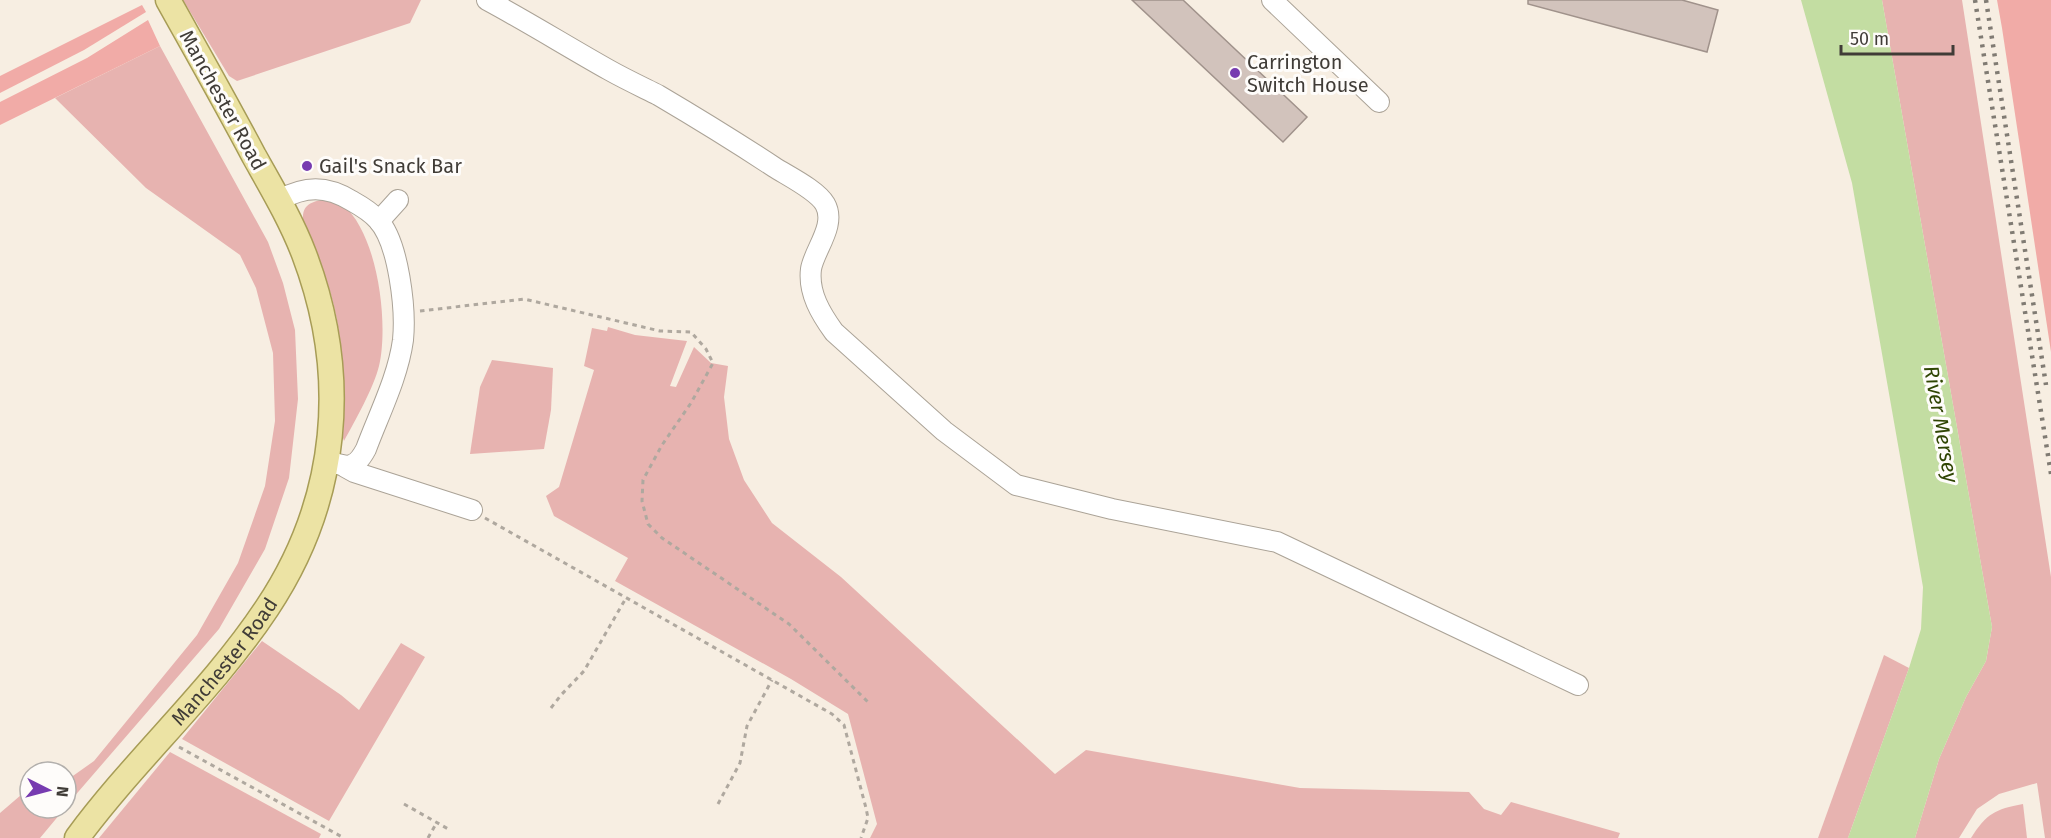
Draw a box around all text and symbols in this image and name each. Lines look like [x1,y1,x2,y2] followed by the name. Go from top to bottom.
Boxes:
[1841,18,1954,56] scale bar
[175,26,271,174] street label: Manchester Road
[1850,28,1889,50] text: 50 m
[1247,50,1369,97] place label: Carrington Switch House
[1228,66,1242,80] marker: Carrington Switch House
[319,154,462,178] place label: Gail's Snack Bar
[300,159,314,173] marker: Gail's Snack Bar
[1918,364,1964,485] water label: River Mersey
[166,593,282,730] street label: Manchester Road
[18,760,78,820] north arrow
[52,785,72,798] text: N

